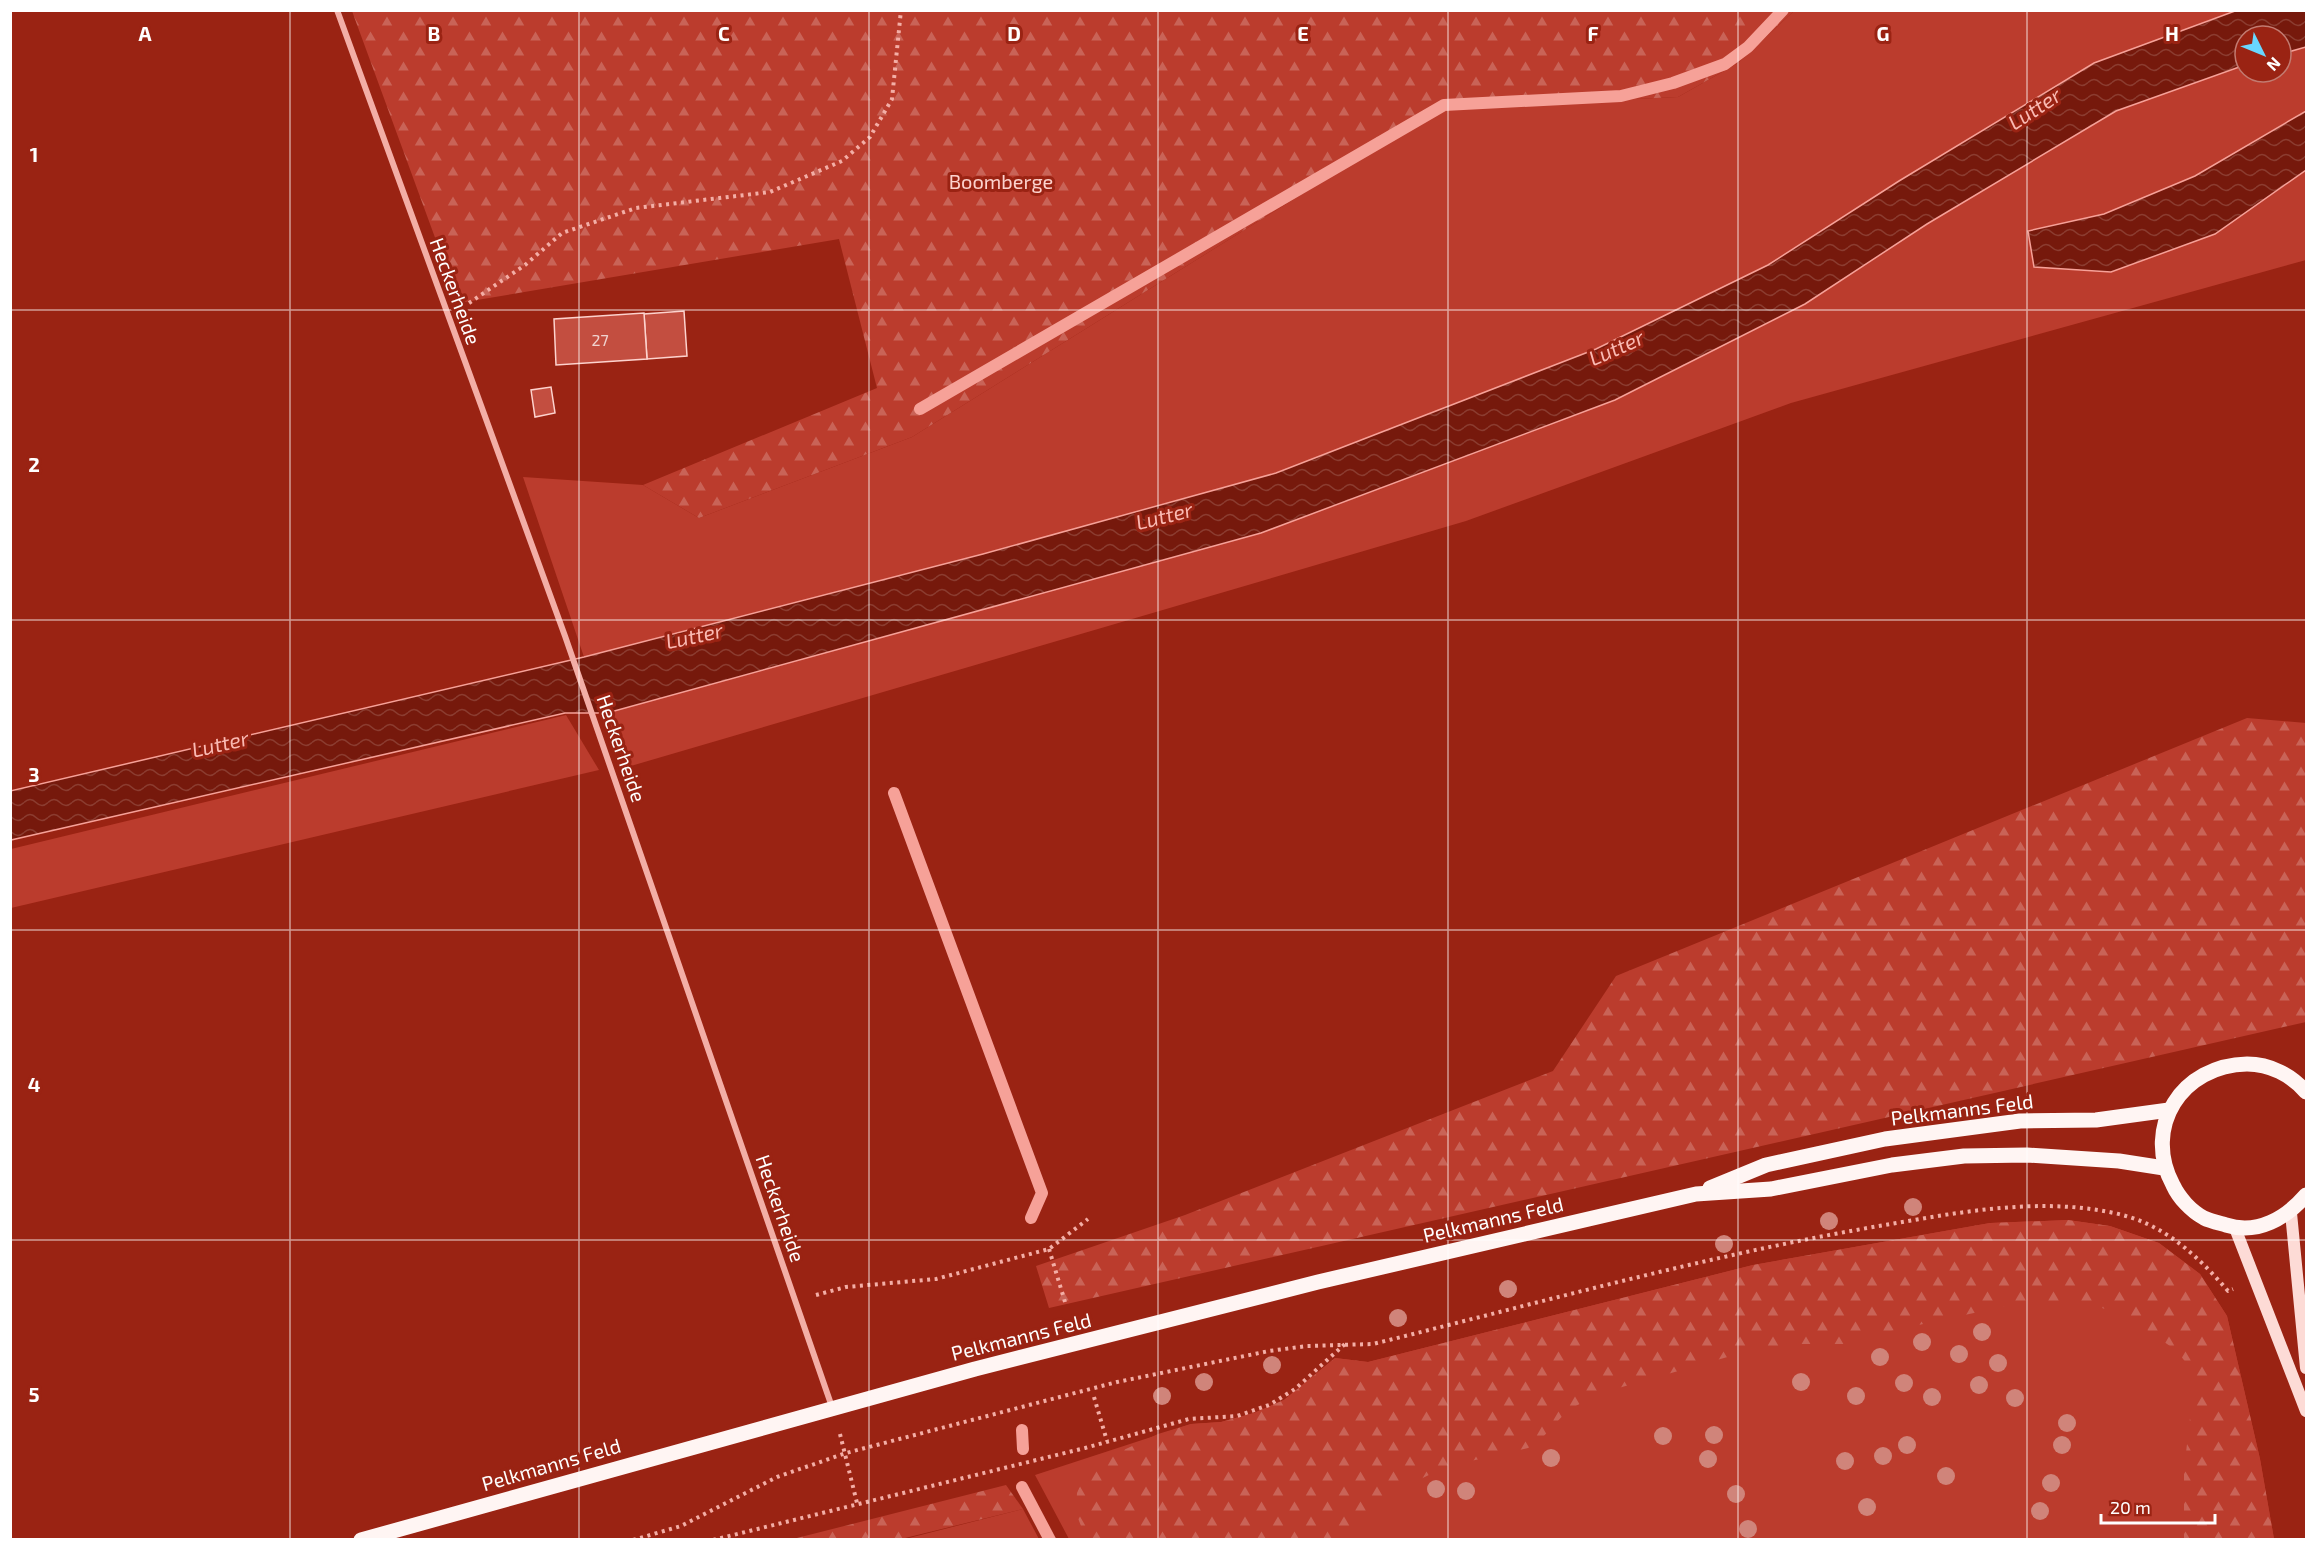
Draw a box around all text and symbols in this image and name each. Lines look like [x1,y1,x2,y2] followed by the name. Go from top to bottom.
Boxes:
[138,21,152,45] text: A
[428,21,440,45] text: B
[718,21,730,45] text: C
[1007,21,1021,45] text: D
[1297,21,1309,45] text: E
[1587,21,1599,45] text: F
[1877,21,1889,45] text: G
[2165,21,2179,45] text: H
[2233,24,2293,84] north arrow
[2263,54,2285,75] text: N
[2003,81,2066,134] water label: Lutter
[30,142,38,166] text: 1
[949,169,1053,193] park label: Boomberge
[426,234,486,348] street label: Heckerheide
[1584,324,1648,370] water label: Lutter
[591,330,609,349] house number: 27
[28,452,40,476] text: 2
[1133,496,1196,534] water label: Lutter
[663,617,726,653] water label: Lutter
[592,691,652,805] street label: Heckerheide
[189,724,252,762] water label: Lutter
[28,762,40,786] text: 3
[28,1072,41,1096] text: 4
[1889,1088,2035,1130] street label: Pelkmanns Feld
[751,1151,811,1265] street label: Heckerheide
[1420,1191,1566,1247] street label: Pelkmanns Feld
[948,1307,1094,1365] street label: Pelkmanns Feld
[28,1382,40,1406] text: 5
[479,1433,623,1495] street label: Pelkmanns Feld
[2101,1487,2215,1525] scale bar
[2110,1496,2151,1518] text: 20 m

